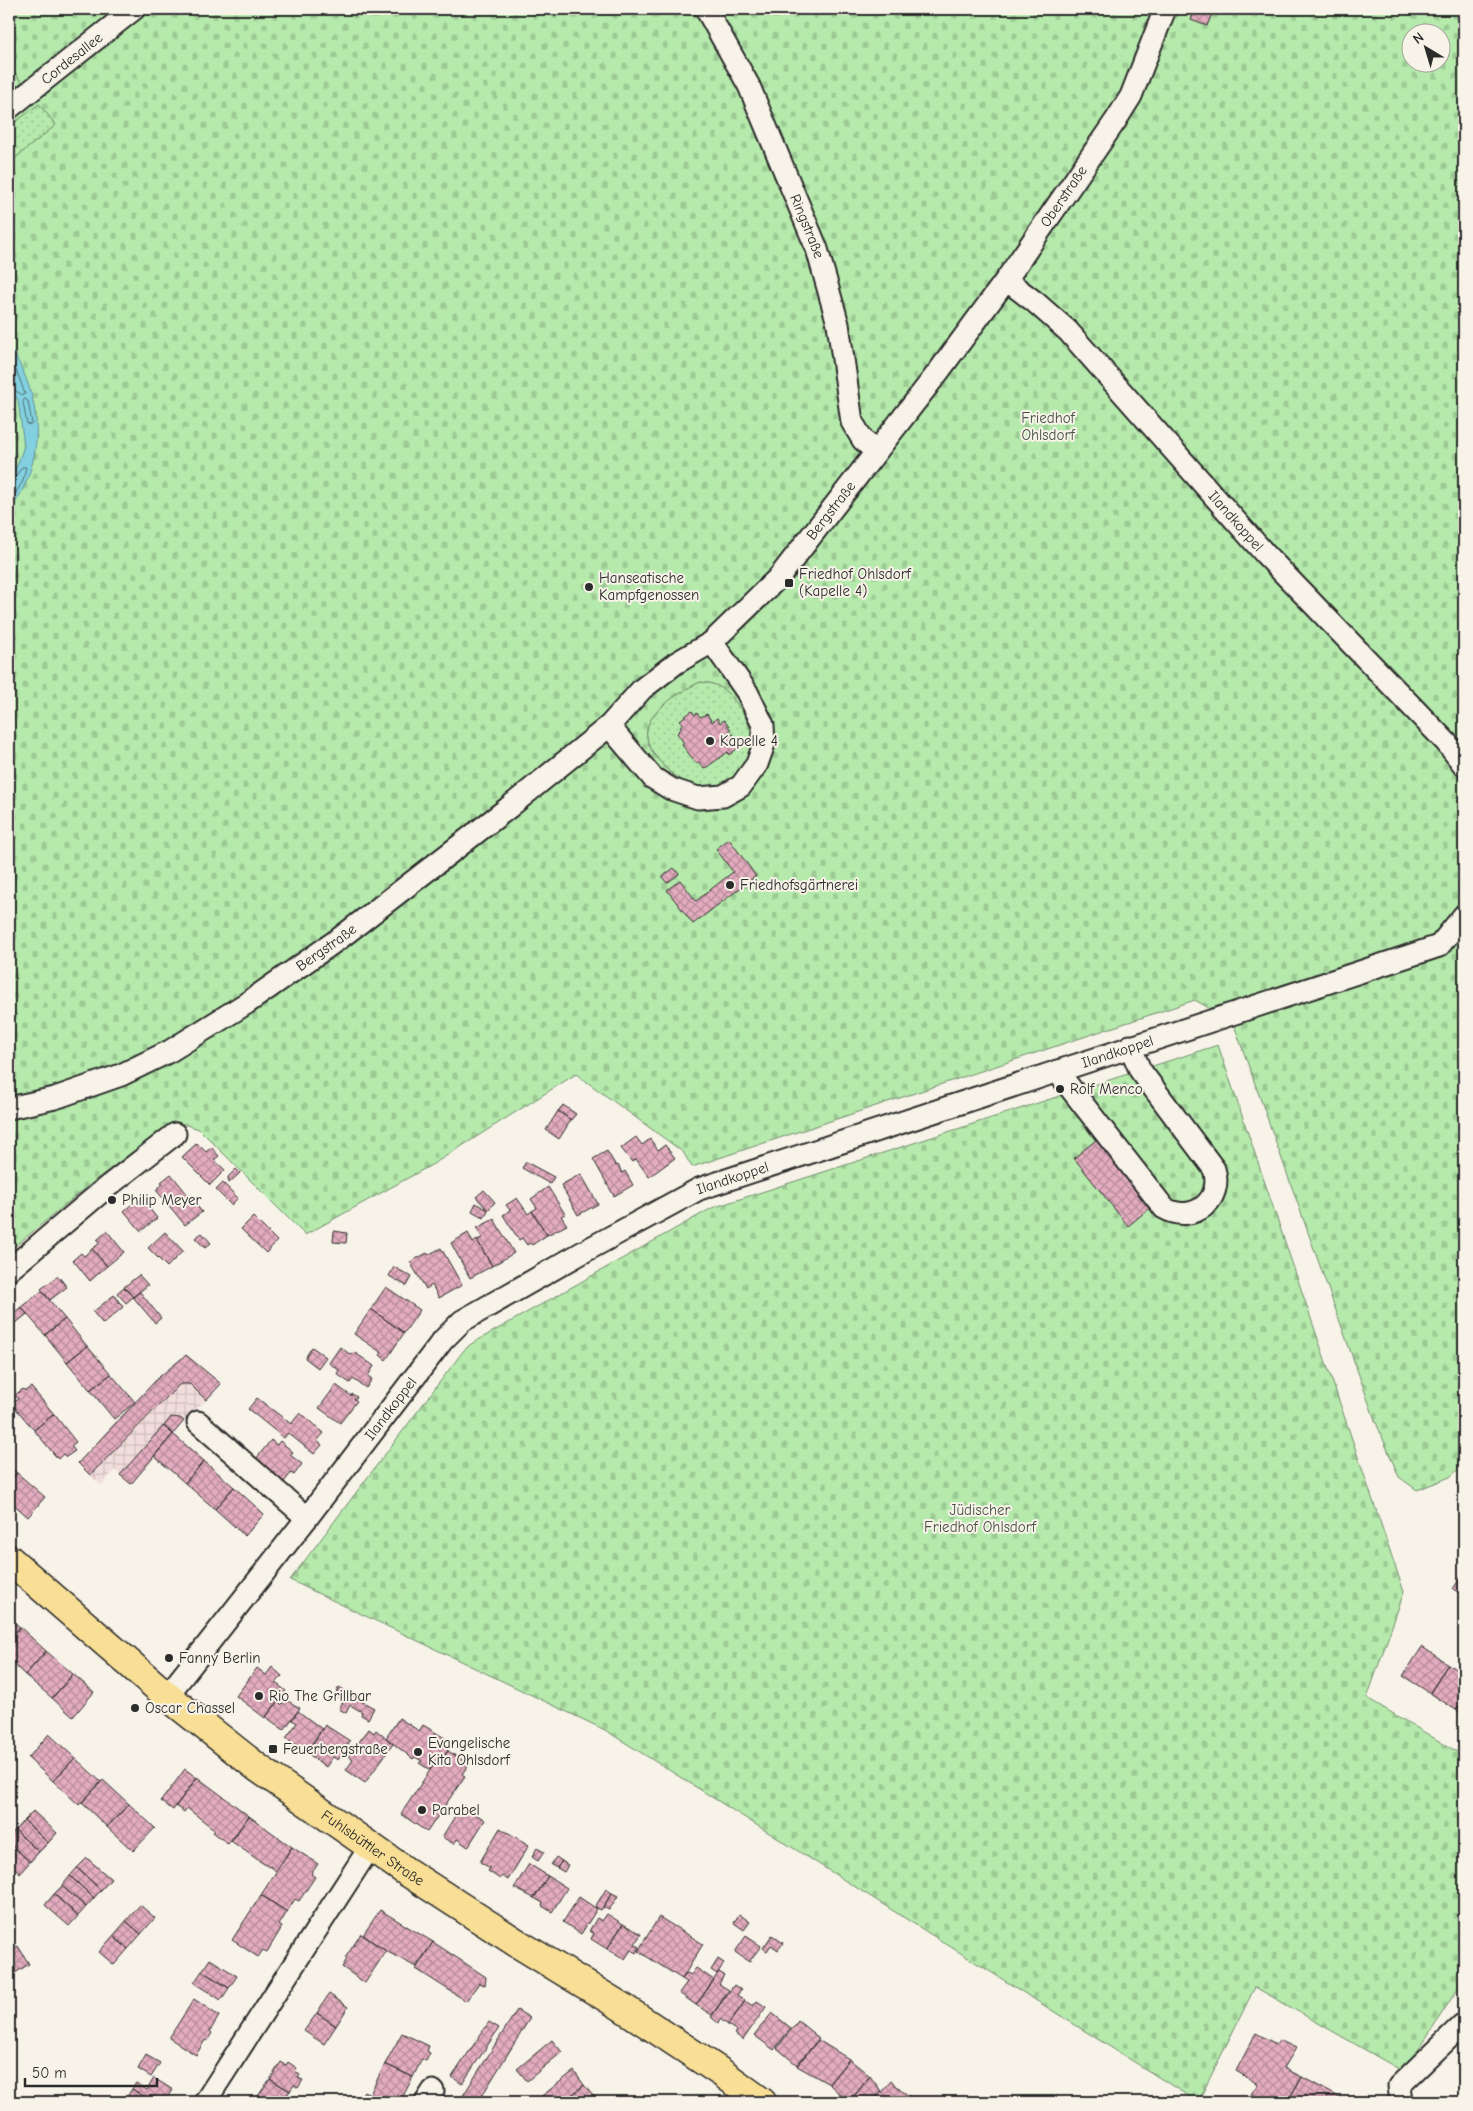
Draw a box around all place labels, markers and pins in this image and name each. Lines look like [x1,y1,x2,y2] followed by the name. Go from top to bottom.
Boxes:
[799,565,912,600] place label: Friedhof Ohlsdorf (Kapelle 4)
[599,569,699,604] place label: Hanseatische Kampfgenossen
[783,577,795,589] marker: Friedhof Ohlsdorf (Kapelle 4)
[583,581,595,593] marker: Hanseatische Kampfgenossen
[720,732,778,750] place label: Kapelle 4
[704,735,716,747] marker: Kapelle 4
[740,876,858,894] place label: Friedhofsgärtnerei
[724,879,736,891] marker: Friedhofsgärtnerei
[1070,1080,1143,1098] place label: Rolf Menco
[1054,1083,1066,1095] marker: Rolf Menco
[122,1191,202,1209] place label: Philip Meyer
[106,1194,118,1206] marker: Philip Meyer
[179,1649,261,1667] place label: Fanny Berlin
[163,1652,175,1664] marker: Fanny Berlin
[269,1687,371,1705] place label: Rio The Grillbar
[253,1690,265,1702] marker: Rio The Grillbar
[145,1699,235,1717] place label: Oscar Chassel
[129,1702,141,1714] marker: Oscar Chassel
[428,1734,511,1769] place label: Evangelische Kita Ohlsdorf
[283,1740,388,1758] place label: Feuerbergstraße
[267,1743,279,1755] marker: Feuerbergstraße
[412,1746,424,1758] marker: Evangelische Kita Ohlsdorf
[432,1801,480,1819] place label: Parabel
[416,1804,428,1816] marker: Parabel

